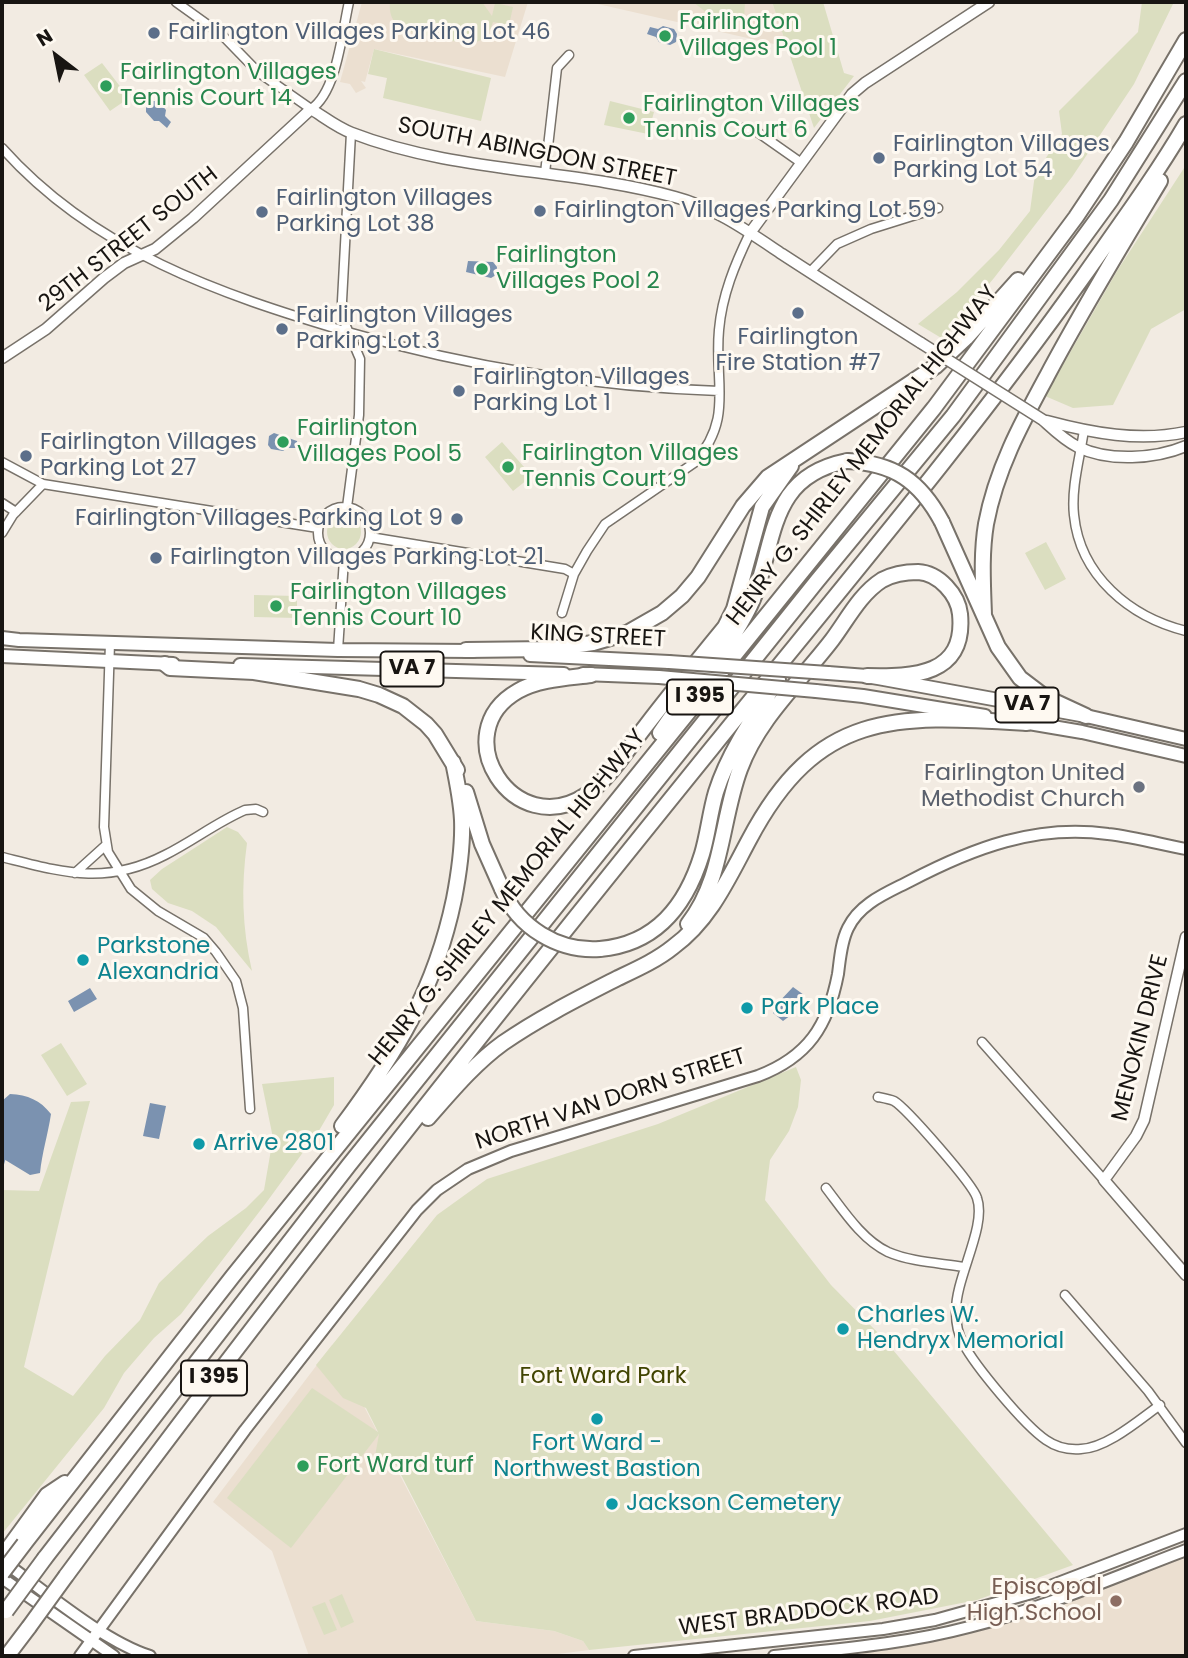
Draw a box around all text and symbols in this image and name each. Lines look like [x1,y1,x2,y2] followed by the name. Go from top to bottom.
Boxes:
[679,9,837,63] place label: Fairlington Villages Pool 1
[168,19,551,47] place label: Fairlington Villages Parking Lot 46
[21,21,91,91] north arrow
[31,23,58,53] text: N
[146,25,162,41] marker: Fairlington Villages Parking Lot 46
[657,28,673,44] marker: Fairlington Villages Pool 1
[120,59,337,113] place label: Fairlington Villages Tennis Court 14
[98,78,114,94] marker: Fairlington Villages Tennis Court 14
[643,91,860,145] place label: Fairlington Villages Tennis Court 6
[621,110,637,126] marker: Fairlington Villages Tennis Court 6
[395,112,679,194] street label: SOUTH ABINGDON STREET
[893,131,1110,185] place label: Fairlington Villages Parking Lot 54
[871,150,887,166] marker: Fairlington Villages Parking Lot 54
[34,161,224,319] street label: 29TH STREET SOUTH
[276,185,493,239] place label: Fairlington Villages Parking Lot 38
[554,197,936,225] place label: Fairlington Villages Parking Lot 59
[532,203,548,219] marker: Fairlington Villages Parking Lot 59
[254,204,270,220] marker: Fairlington Villages Parking Lot 38
[496,242,660,296] place label: Fairlington Villages Pool 2
[474,261,490,277] marker: Fairlington Villages Pool 2
[722,280,1004,632] street label: HENRY G. SHIRLEY MEMORIAL HIGHWAY
[296,302,513,356] place label: Fairlington Villages Parking Lot 3
[790,305,806,321] marker: Fairlington Fire Station #7
[274,321,290,337] marker: Fairlington Villages Parking Lot 3
[715,324,881,378] place label: Fairlington Fire Station #7
[473,364,690,418] place label: Fairlington Villages Parking Lot 1
[451,383,467,399] marker: Fairlington Villages Parking Lot 1
[297,415,462,469] place label: Fairlington Villages Pool 5
[40,429,257,483] place label: Fairlington Villages Parking Lot 27
[275,434,291,450] marker: Fairlington Villages Pool 5
[522,440,739,494] place label: Fairlington Villages Tennis Court 9
[18,448,34,464] marker: Fairlington Villages Parking Lot 27
[500,459,516,475] marker: Fairlington Villages Tennis Court 9
[75,505,443,533] place label: Fairlington Villages Parking Lot 9
[449,511,465,527] marker: Fairlington Villages Parking Lot 9
[170,544,544,572] place label: Fairlington Villages Parking Lot 21
[148,550,164,566] marker: Fairlington Villages Parking Lot 21
[290,579,507,633] place label: Fairlington Villages Tennis Court 10
[268,598,284,614] marker: Fairlington Villages Tennis Court 10
[530,620,666,654] street label: KING STREET
[380,652,444,686] road number: VA 7
[667,680,733,714] road number: I 395
[996,688,1058,722] road number: VA 7
[364,725,652,1071] street label: HENRY G. SHIRLEY MEMORIAL HIGHWAY
[921,760,1125,814] place label: Fairlington United Methodist Church
[1131,779,1147,795] marker: Fairlington United Methodist Church
[97,933,219,987] place label: Parkstone Alexandria
[75,952,91,968] marker: Parkstone Alexandria
[1107,952,1175,1124] street label: MENOKIN DRIVE
[761,994,879,1022] place label: Park Place
[739,1000,755,1016] marker: Park Place
[472,1043,750,1157] street label: NORTH VAN DORN STREET
[213,1130,334,1158] place label: Arrive 2801
[191,1136,207,1152] marker: Arrive 2801
[857,1302,1064,1356] place label: Charles W. Hendryx Memorial
[835,1321,851,1337] marker: Charles W. Hendryx Memorial
[181,1360,247,1396] road number: I 395
[520,1363,686,1391] park label: Fort Ward Park
[589,1411,605,1427] marker: Fort Ward - Northwest Bastion
[493,1430,701,1484] place label: Fort Ward - Northwest Bastion
[317,1452,474,1480] place label: Fort Ward turf
[295,1458,311,1474] marker: Fort Ward turf
[626,1490,841,1518] place label: Jackson Cemetery
[604,1496,620,1512] marker: Jackson Cemetery
[967,1574,1102,1628] place label: Episcopal High School
[677,1583,941,1643] street label: WEST BRADDOCK ROAD
[1108,1593,1124,1609] marker: Episcopal High School

